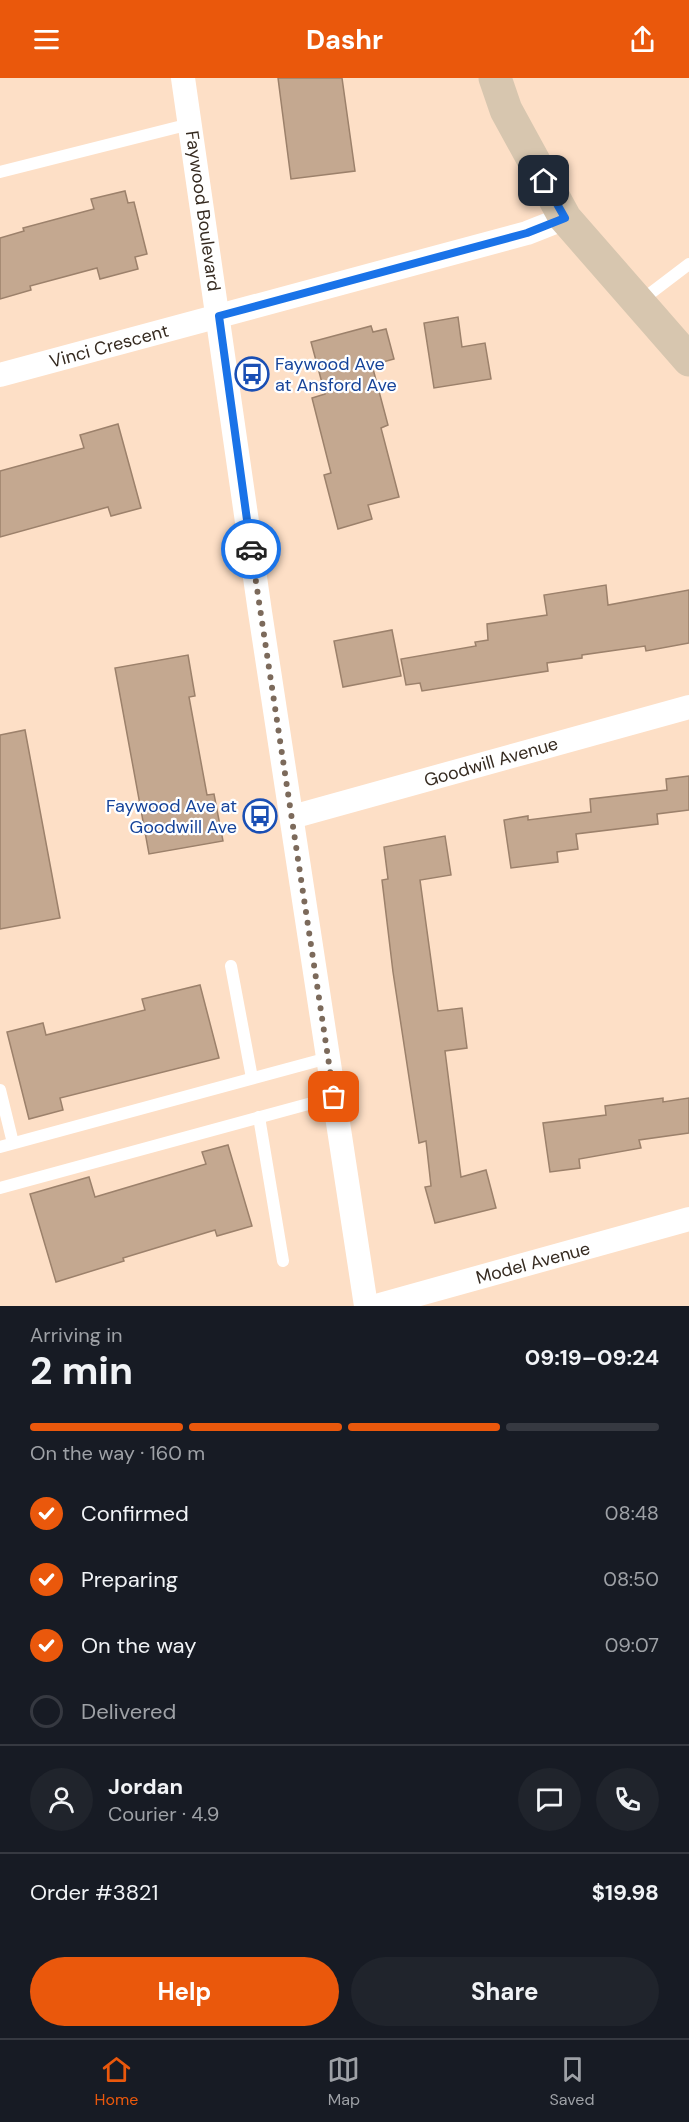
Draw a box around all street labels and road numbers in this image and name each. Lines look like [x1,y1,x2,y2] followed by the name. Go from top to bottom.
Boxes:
[180,129,226,293] street label: Faywood Boulevard
[47,319,171,373] street label: Vinci Crescent
[421,731,561,793] street label: Goodwill Avenue
[473,1236,593,1290] street label: Model Avenue

